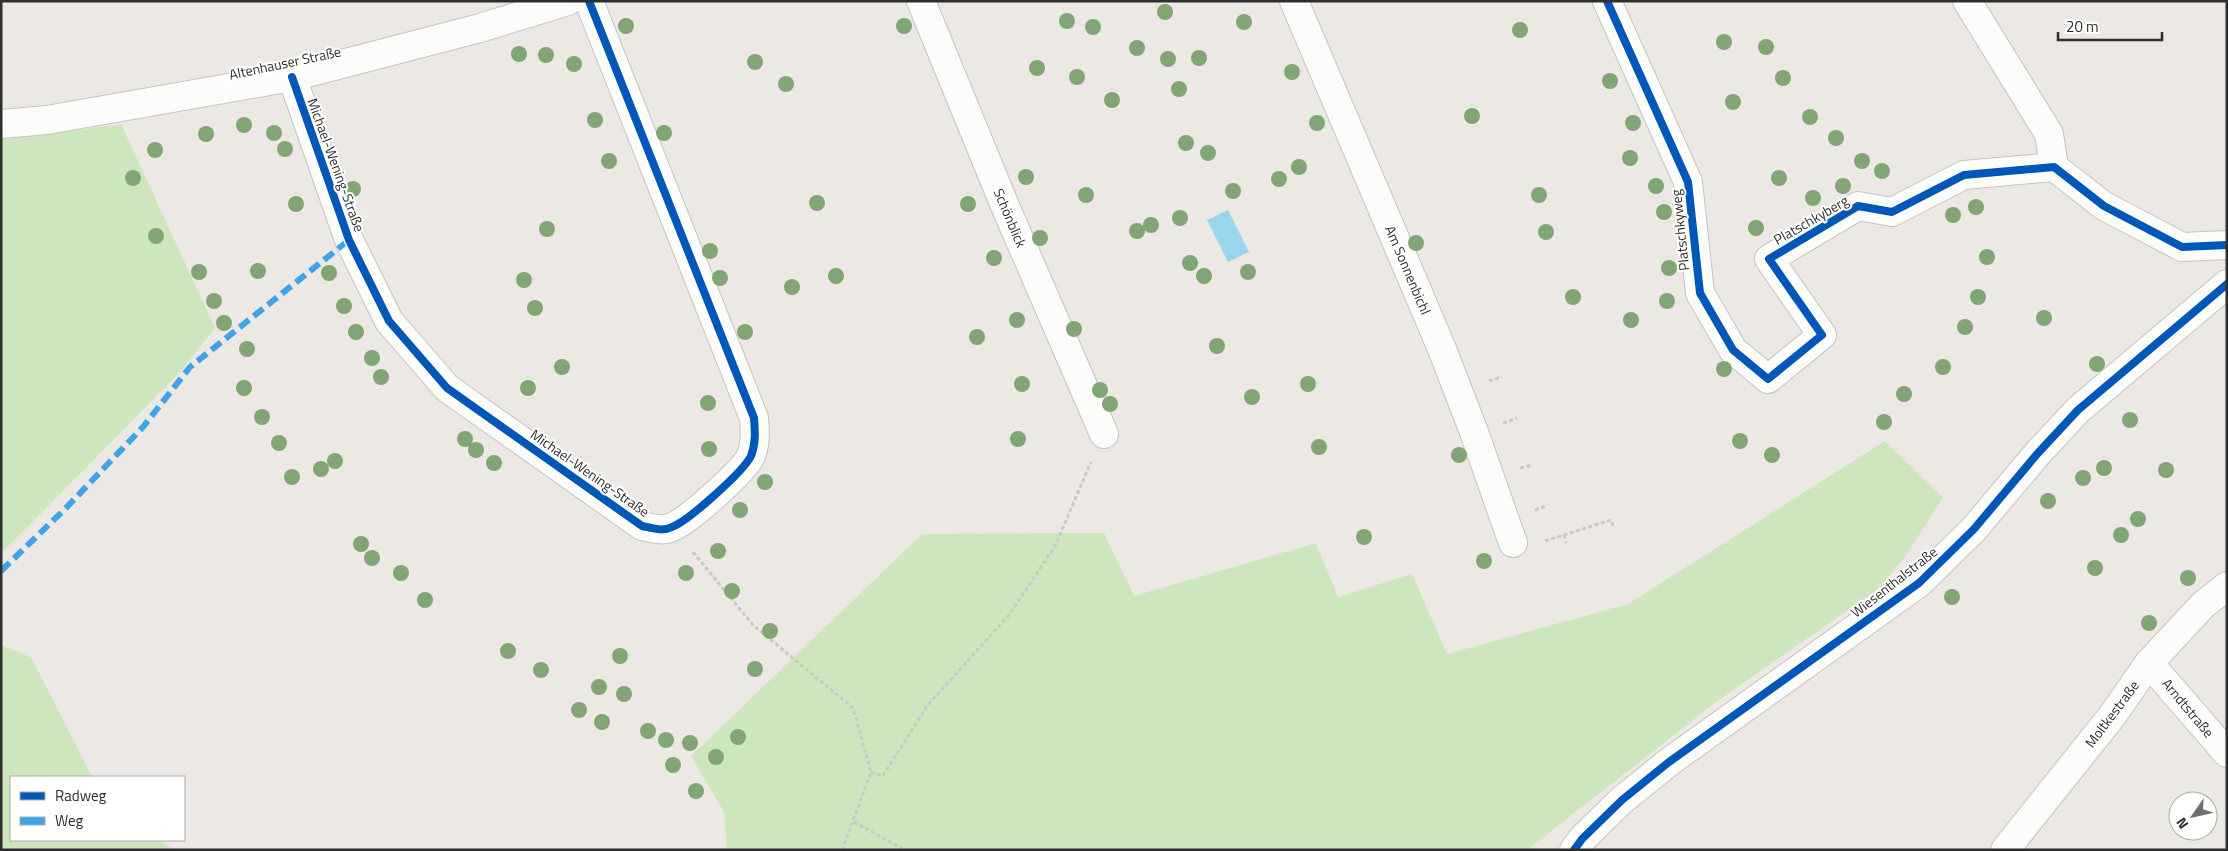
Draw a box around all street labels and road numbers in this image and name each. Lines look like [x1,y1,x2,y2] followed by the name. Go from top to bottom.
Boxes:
[227,40,343,85] street label: Altenhauser Straße
[302,95,370,235] street label: Michael-Wening-Straße
[989,185,1032,251] street label: Schönblick
[1665,188,1694,272] street label: Platschkyweg
[1769,190,1852,250] street label: Platschkyberg
[1380,222,1437,318] street label: Am Sonnenbichl
[526,424,654,522] street label: Michael-Wening-Straße
[1846,541,1941,622] street label: Wiesenthalstraße
[2157,674,2219,742] street label: Arndtstraße
[2079,676,2144,752] street label: Moltkestraße

